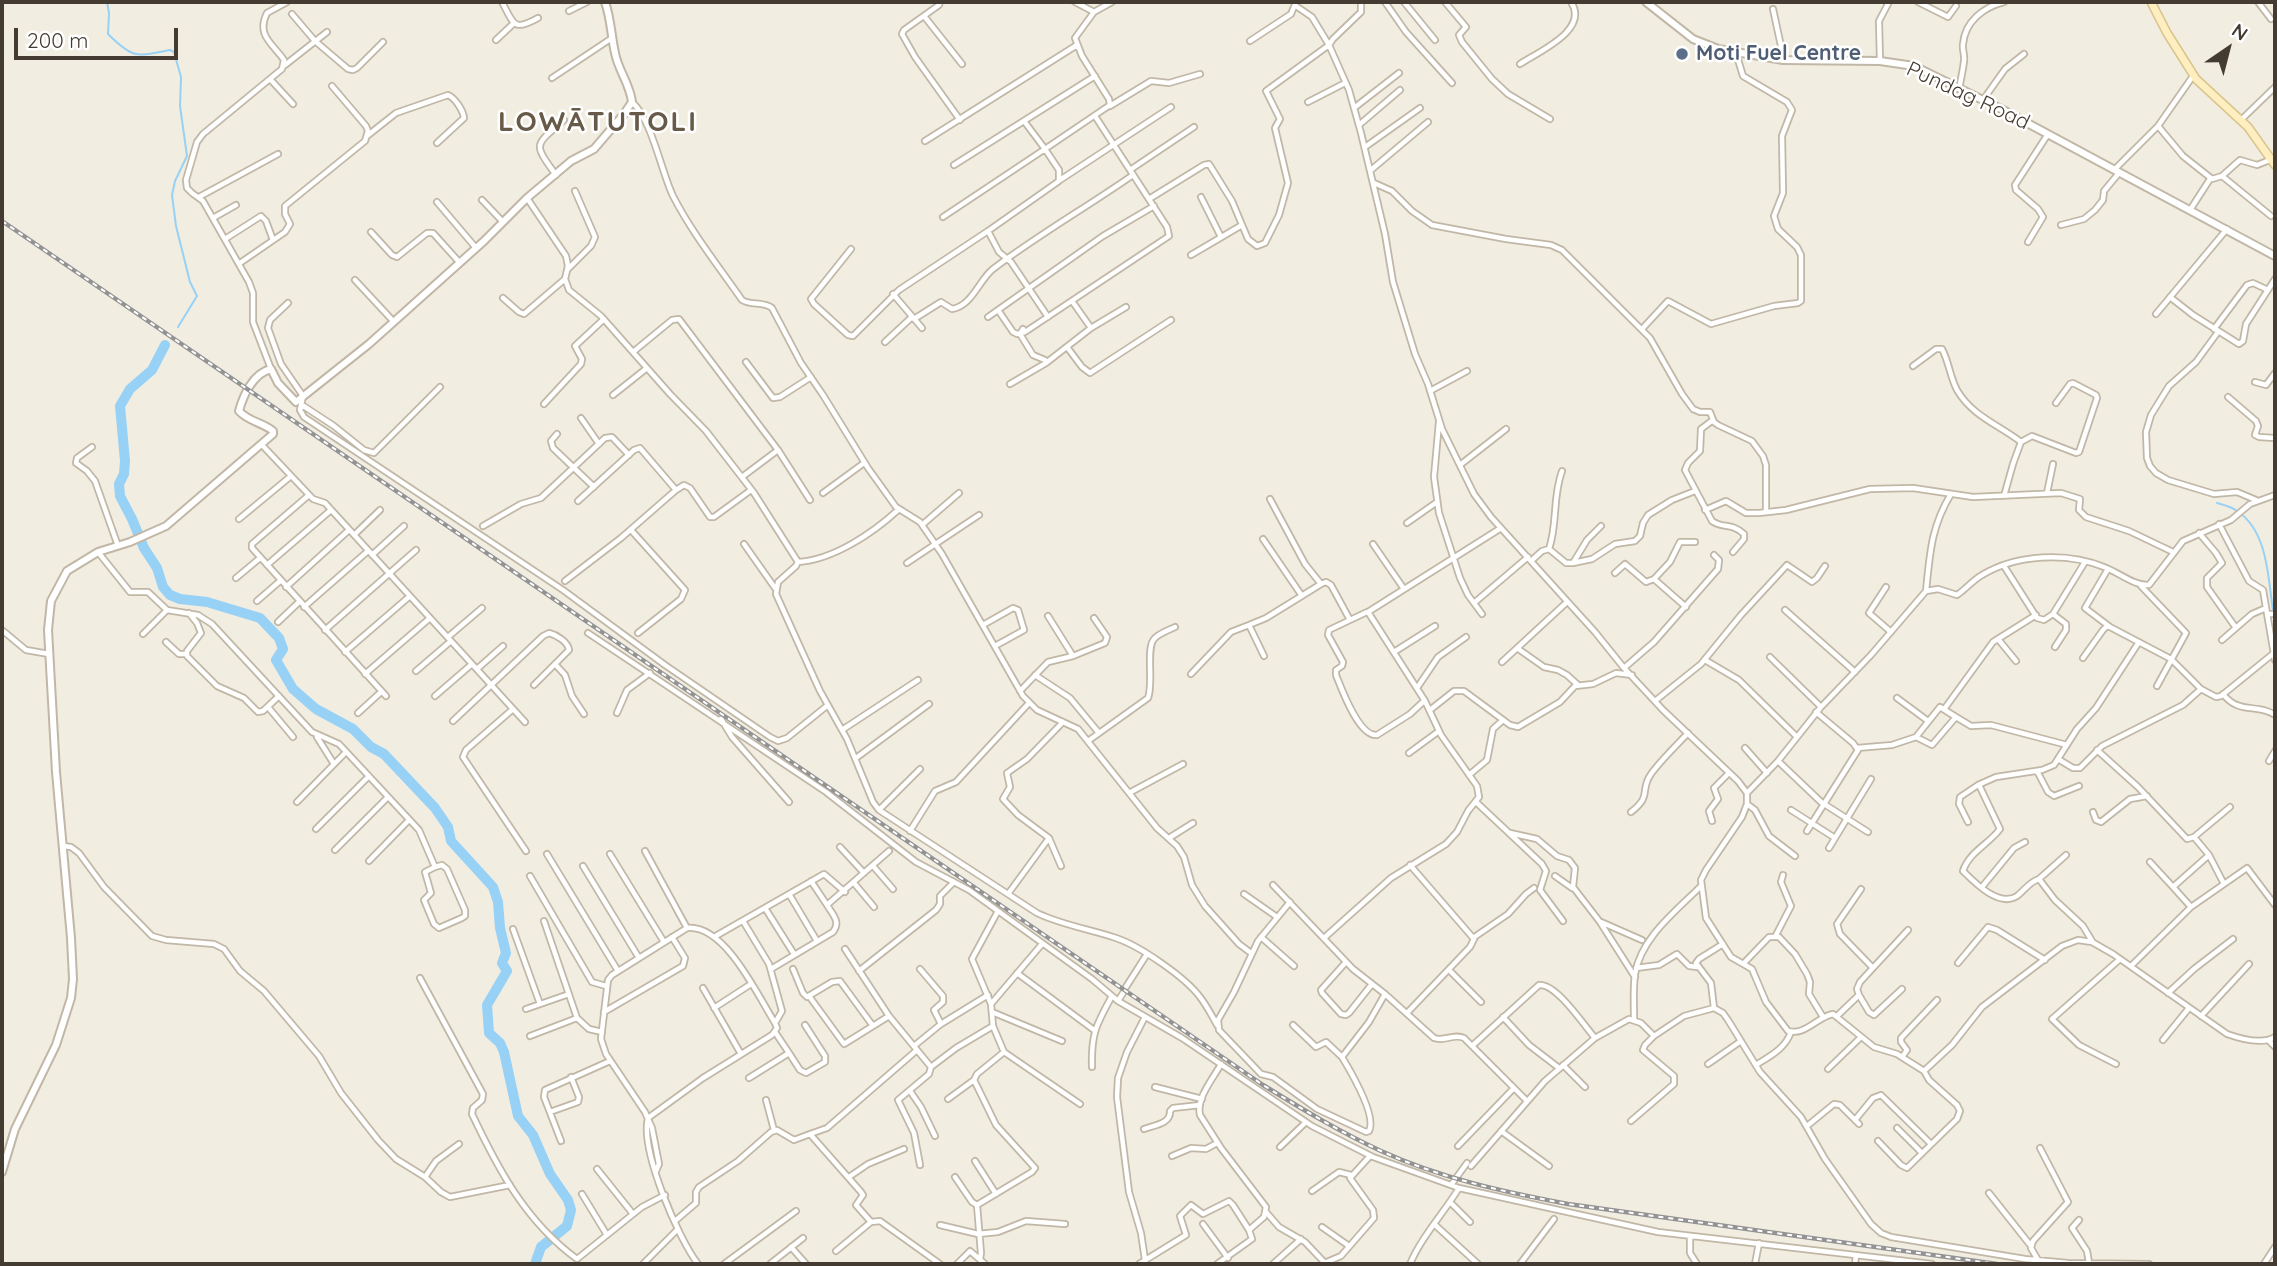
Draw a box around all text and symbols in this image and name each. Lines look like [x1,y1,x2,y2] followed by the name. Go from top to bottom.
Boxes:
[18,14,182,58] scale bar
[2193,14,2263,84] north arrow
[2227,18,2253,46] text: N
[27,27,89,53] text: 200 m
[1696,41,1861,67] place label: Moti Fuel Centre
[1674,46,1690,62] marker: Moti Fuel Centre
[1902,57,2034,135] street label: Pundag Road
[499,106,697,140] district label: LOWĀTUTOLI

